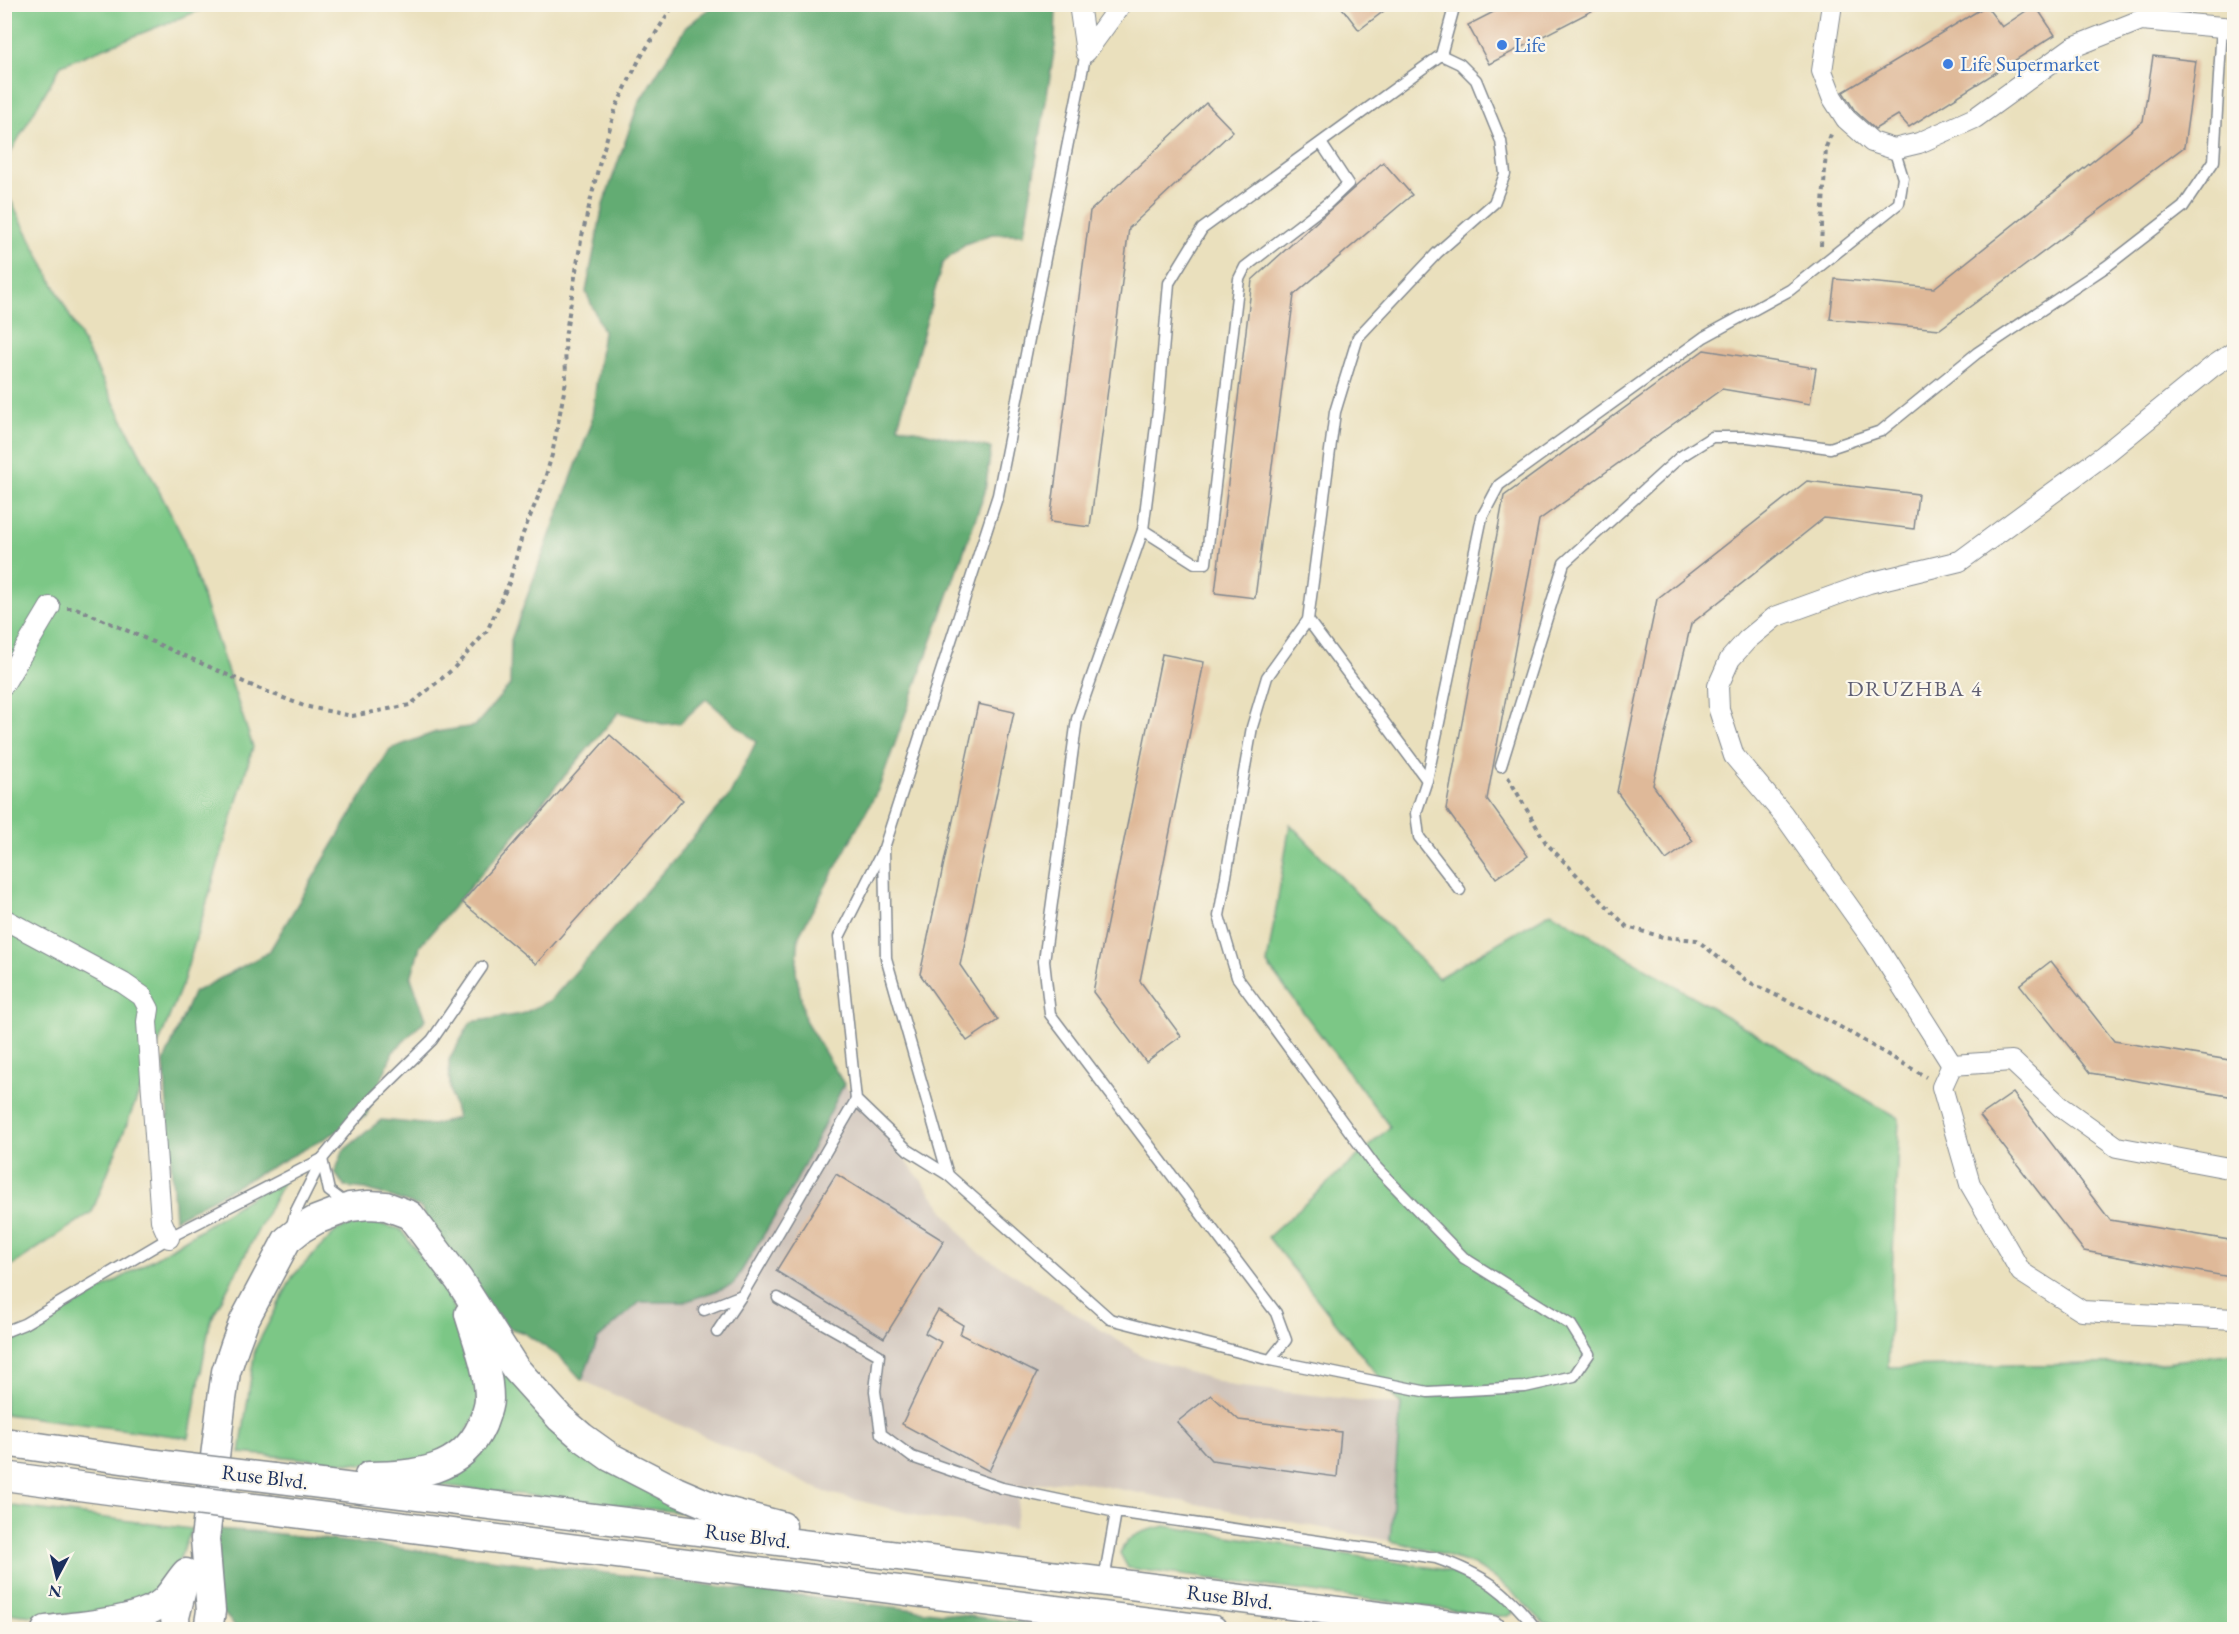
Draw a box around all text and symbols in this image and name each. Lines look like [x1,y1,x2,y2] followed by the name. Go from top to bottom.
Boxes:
[1514,31,1546,58] place label: Life
[1495,38,1509,52] marker: Life
[1960,50,2100,77] place label: Life Supermarket
[1941,57,1955,71] marker: Life Supermarket
[1847,674,1983,703] district label: DRUZHBA 4
[220,1458,310,1495] street label: Ruse Blvd.
[703,1517,793,1554] street label: Ruse Blvd.
[27,1547,87,1607] north arrow
[1185,1578,1275,1615] street label: Ruse Blvd.
[47,1580,63,1603] text: N

